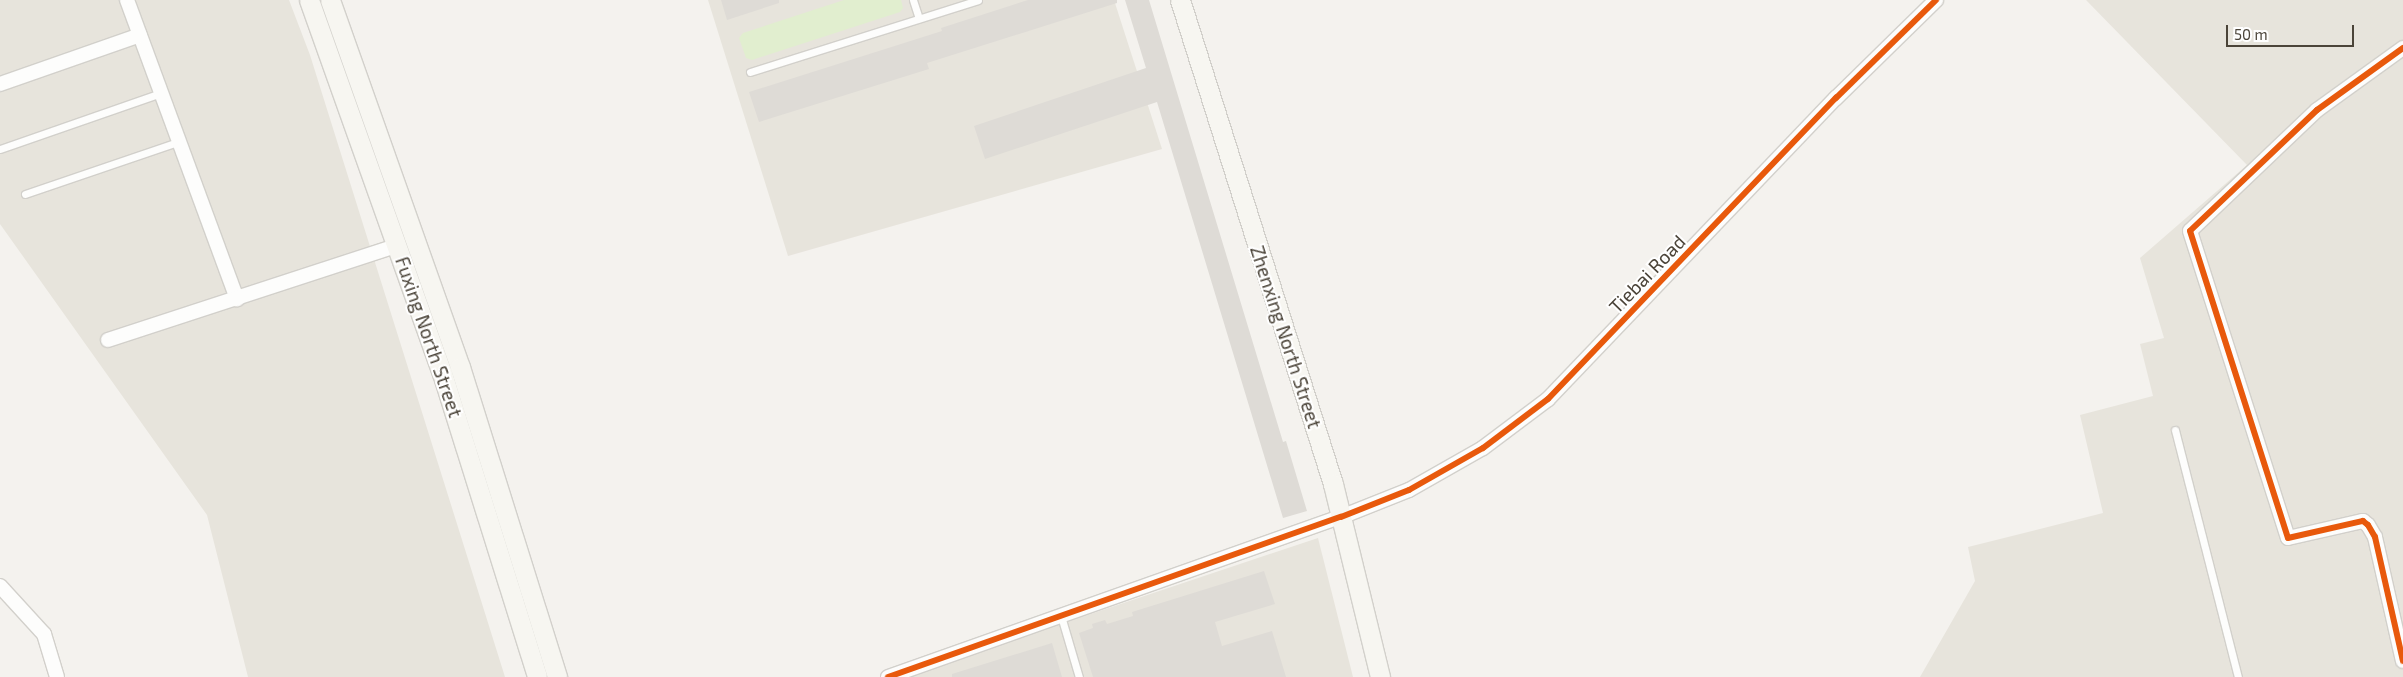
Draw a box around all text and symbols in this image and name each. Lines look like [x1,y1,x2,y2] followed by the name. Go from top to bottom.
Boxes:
[2228,15,2356,47] scale bar
[2234,25,2268,43] text: 50 m
[1604,230,1690,318] street label: Tiebai Road
[1246,243,1326,431] street label: Zhenxing North Street
[391,254,467,420] street label: Fuxing North Street

